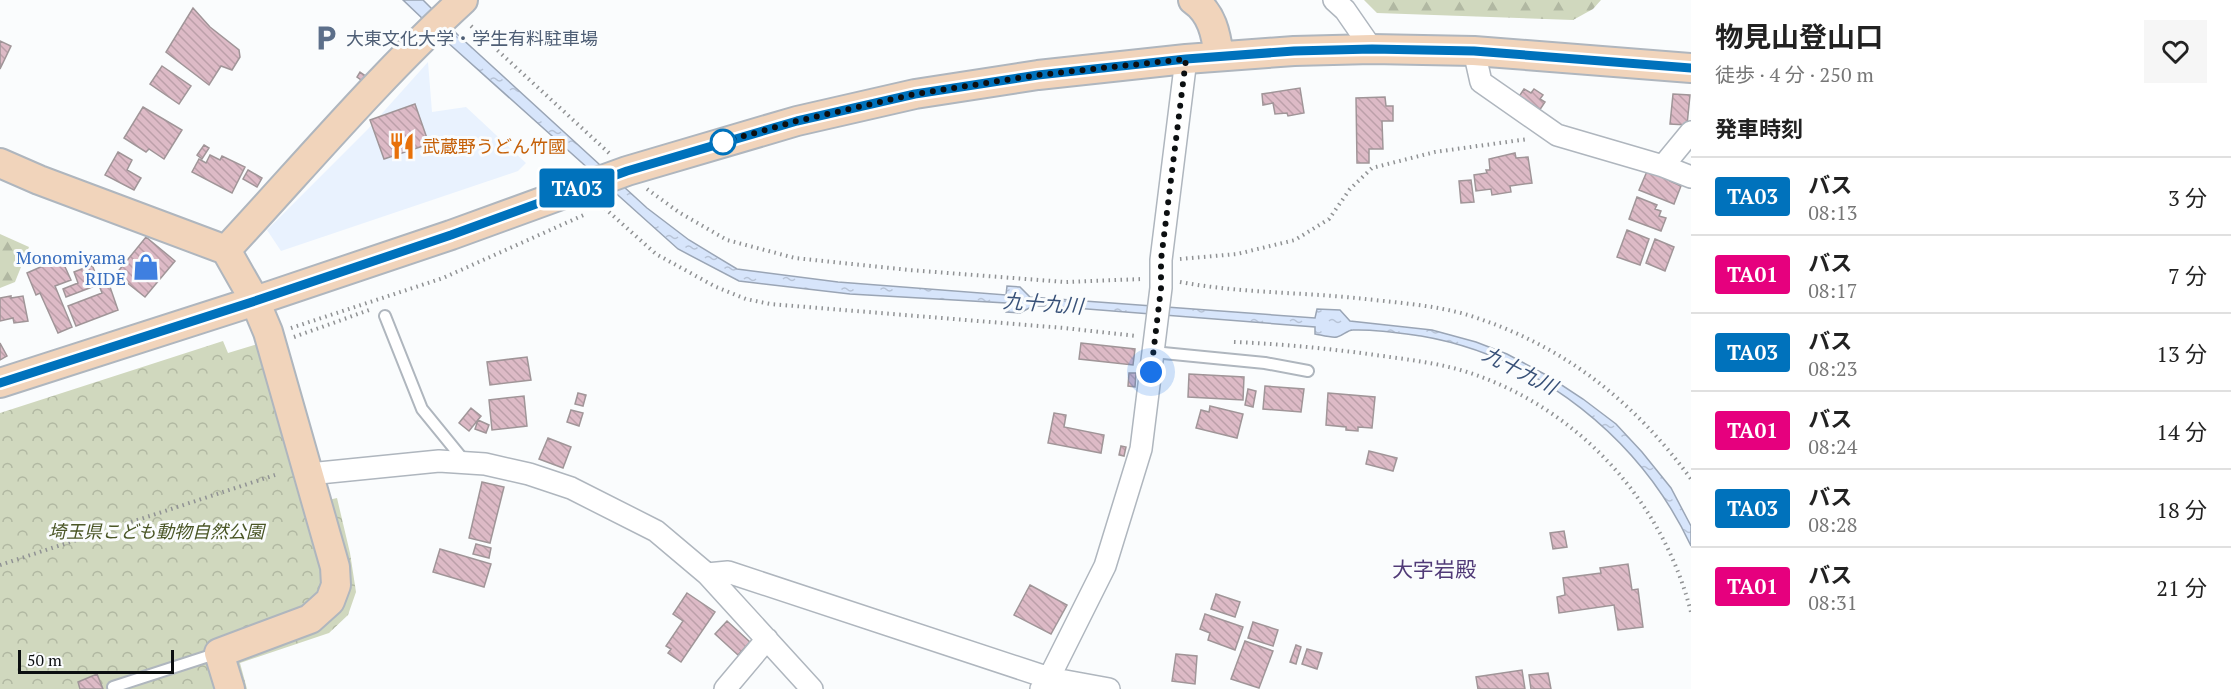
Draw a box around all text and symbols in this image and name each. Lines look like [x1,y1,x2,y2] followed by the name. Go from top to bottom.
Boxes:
[1715,18,1883,55] text: 物見山登山口
[2144,20,2207,83] button: heart
[311,23,341,53] parking icon: 大東文化大学・学生有料駐車場
[346,26,598,50] place label: 大東文化大学・学生有料駐車場
[1715,61,1874,88] text: 徒歩 · 4 分 · 250 m
[1715,114,1803,143] text: 発車時刻
[710,129,736,155] unlabelled marker
[387,131,417,161] restaurant icon: 武蔵野うどん竹國
[422,134,566,158] place label: 武蔵野うどん竹國
[535,168,619,207] line badge: TA03
[1808,170,1852,199] text: バス
[551,174,603,202] text: TA03
[1727,182,1778,210] text: TA03
[2168,183,2207,212] text: 3 分
[1808,199,1857,226] text: 08:13
[16,245,126,290] place label: Monomiyama RIDE
[1808,248,1852,277] text: バス
[131,252,161,282] shop icon: Monomiyama RIDE
[1727,260,1778,288] text: TA01
[2168,261,2207,290] text: 7 分
[1808,277,1857,304] text: 08:17
[1002,287,1086,319] water label: 九十九川
[1808,326,1852,355] text: バス
[1727,338,1778,366] text: TA03
[2156,339,2207,368] text: 13 分
[1478,340,1564,401] water label: 九十九川
[1808,355,1857,382] text: 08:23
[1136,357,1166,387] your location
[1808,404,1852,433] text: バス
[1727,416,1778,444] text: TA01
[2156,417,2207,446] text: 14 分
[1808,433,1857,460] text: 08:24
[1808,482,1852,511] text: バス
[1727,494,1778,522] text: TA03
[2156,495,2207,524] text: 18 分
[1808,511,1857,538] text: 08:28
[48,519,267,543] park label: 埼玉県こども動物自然公園
[1392,555,1476,583] district label: 大字岩殿
[1808,560,1852,589] text: バス
[1727,572,1778,600] text: TA01
[2156,573,2207,602] text: 21 分
[1808,589,1857,616] text: 08:31
[18,647,174,674] scale bar
[27,649,62,671] text: 50 m

